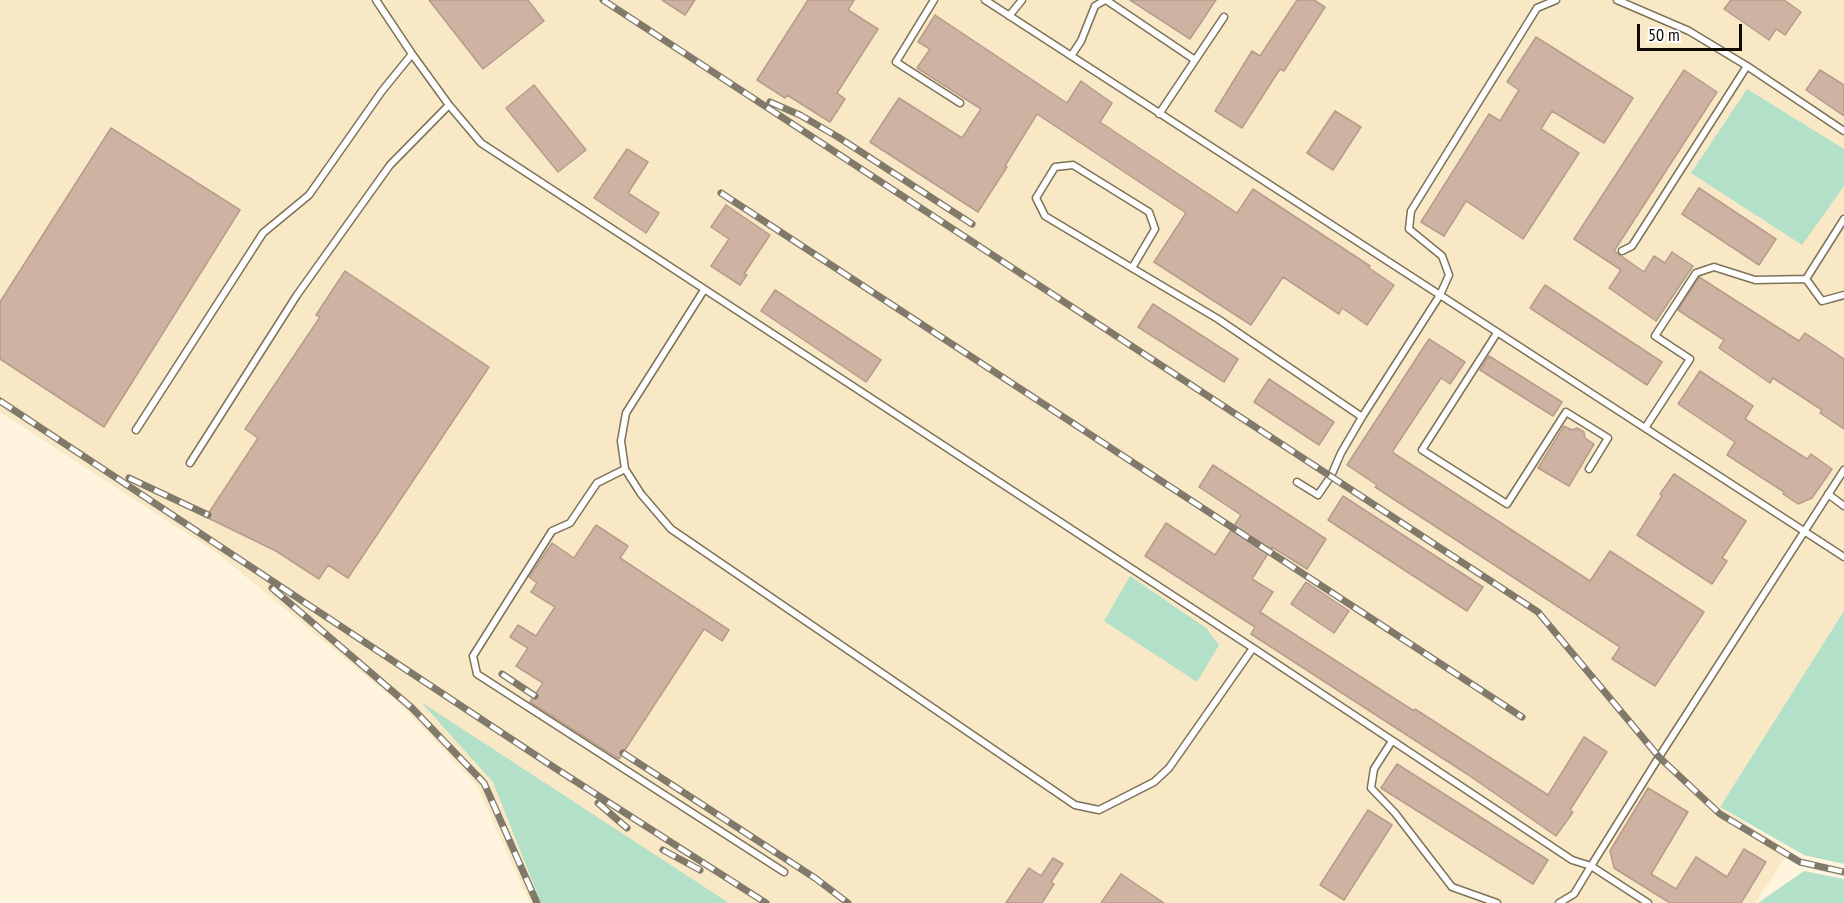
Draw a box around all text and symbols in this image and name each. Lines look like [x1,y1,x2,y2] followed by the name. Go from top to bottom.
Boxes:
[1640,12,1745,50] scale bar
[1648,23,1680,46] text: 50 m

